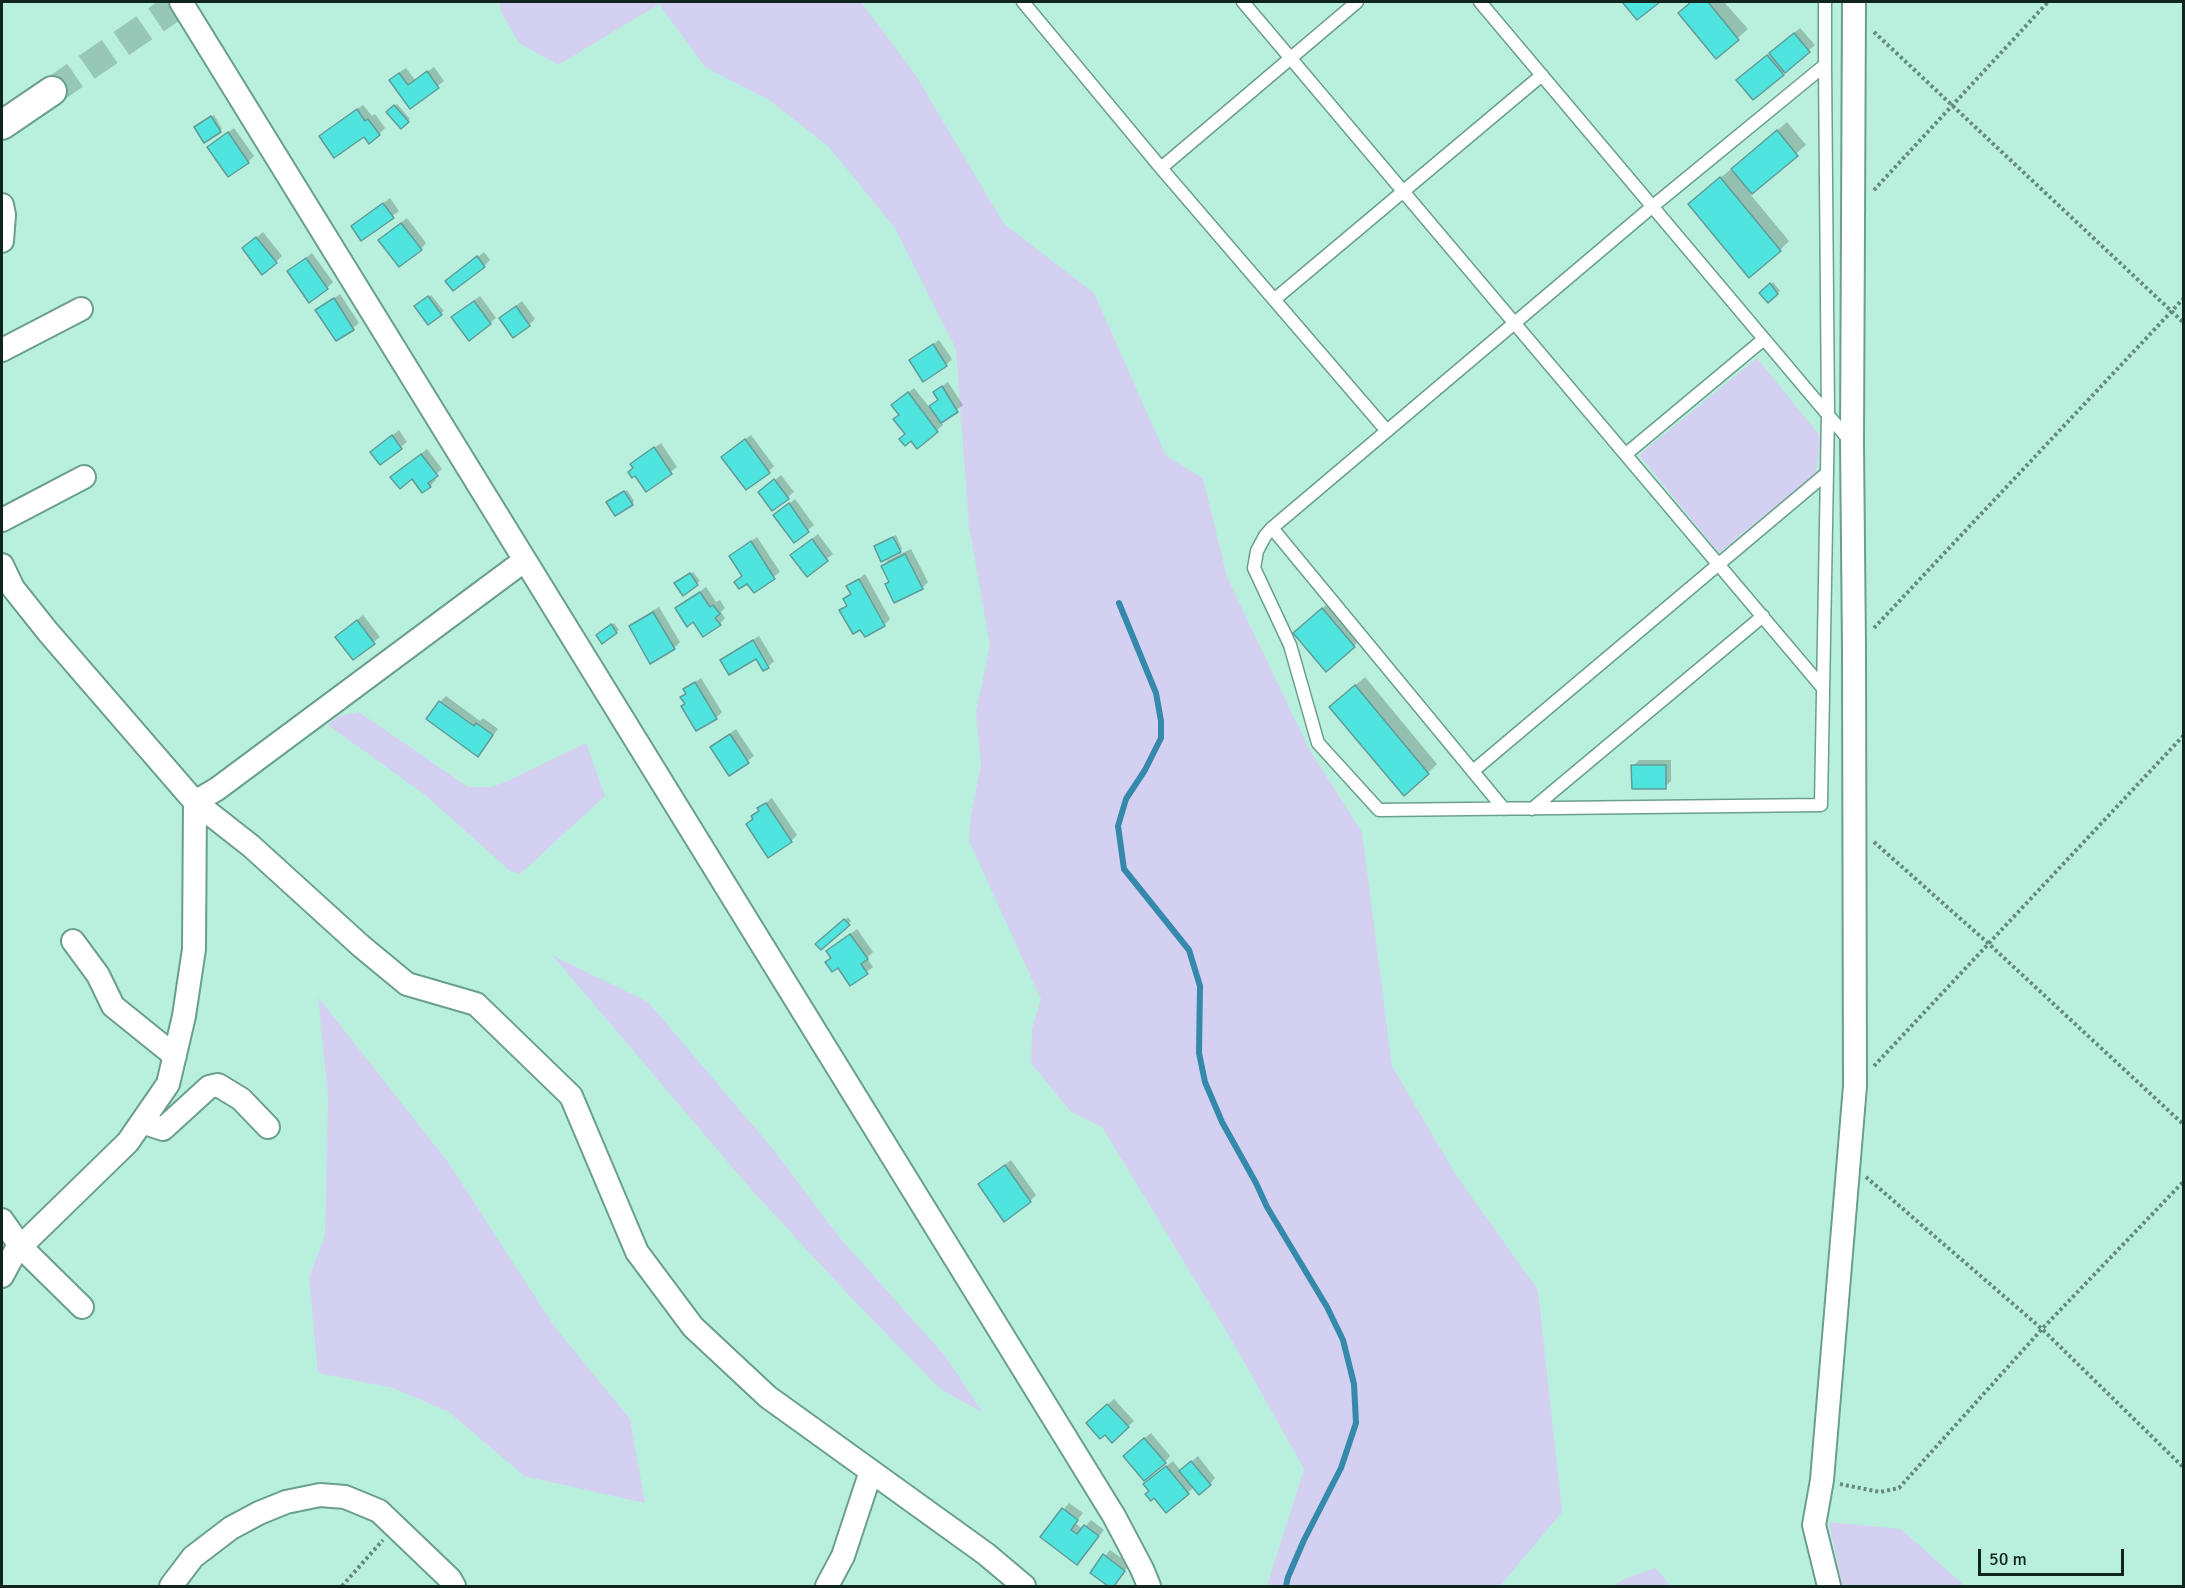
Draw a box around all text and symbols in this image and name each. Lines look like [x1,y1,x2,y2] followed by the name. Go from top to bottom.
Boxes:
[1981,1537,2126,1575] scale bar
[1989,1548,2027,1570] text: 50 m

